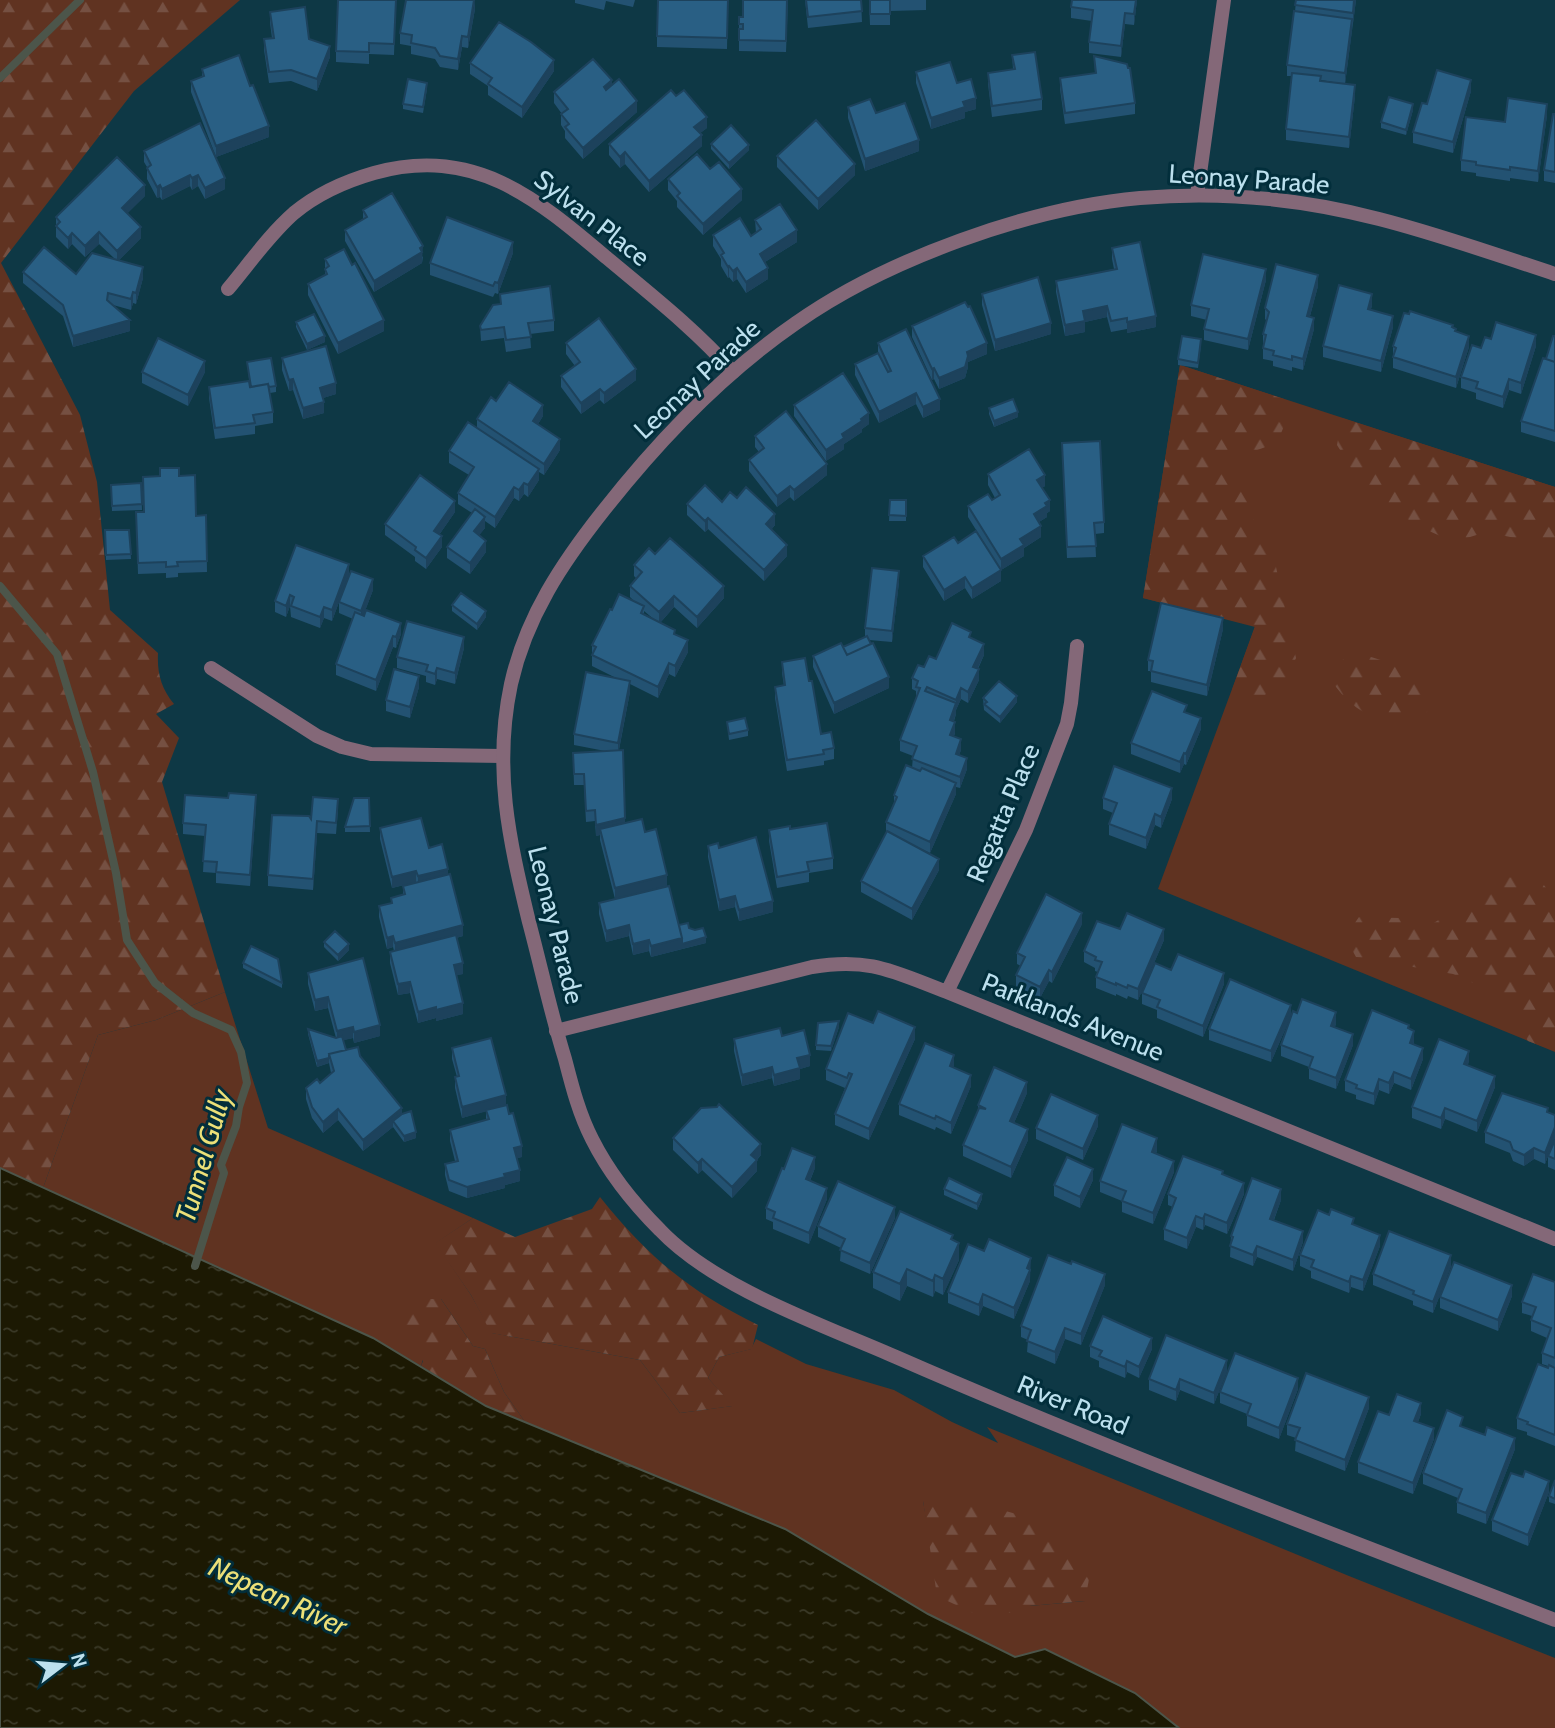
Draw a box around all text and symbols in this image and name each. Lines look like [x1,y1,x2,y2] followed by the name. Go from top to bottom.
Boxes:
[1168,157,1330,201] street label: Leonay Parade
[528,163,656,273] street label: Sylvan Place
[627,312,767,446] street label: Leonay Parade
[959,739,1047,887] street label: Regatta Place
[521,843,591,1007] street label: Leonay Parade
[977,966,1169,1068] street label: Parklands Avenue
[168,1084,239,1226] water label: Tunnel Gully
[1013,1368,1133,1442] street label: River Road
[203,1549,354,1643] water label: Nepean River
[28,1630,98,1700] north arrow
[66,1651,92,1670] text: N

